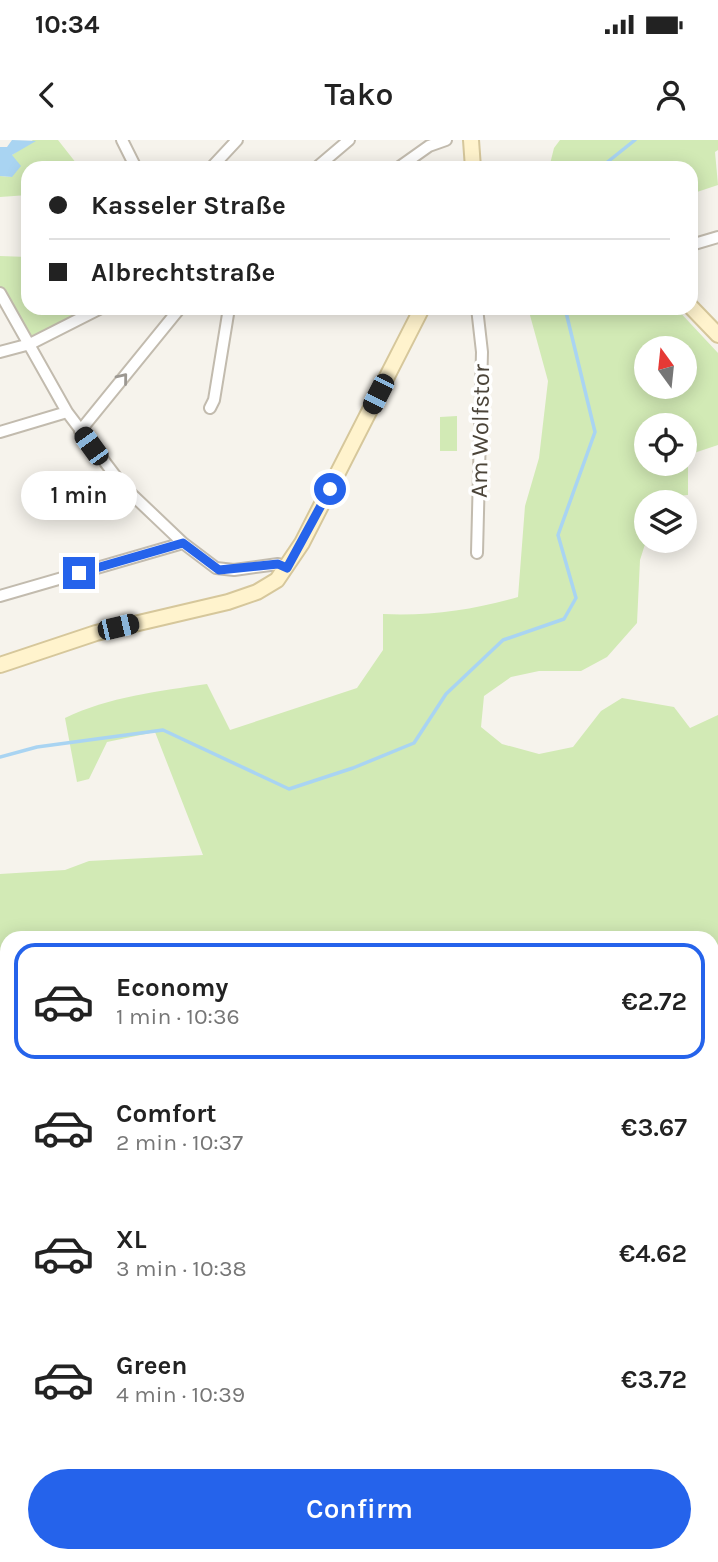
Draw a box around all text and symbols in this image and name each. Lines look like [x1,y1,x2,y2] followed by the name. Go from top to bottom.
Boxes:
[35,9,99,40] text: 10:34
[28,76,66,114] icon: back
[325,76,393,113] text: Tako
[652,76,690,114] icon: person
[91,190,286,221] text: Kasseler Straße
[91,257,275,288] text: Albrechtstraße
[634,336,696,399] north arrow
[634,336,697,553] map controls
[465,364,495,498] street label: Am Wolfstor
[360,371,397,417] car
[115,374,127,387] one-way arrow
[634,413,697,476] button: locate
[71,423,112,469] car
[21,472,137,520] callout: 1 min
[314,473,346,505] route start
[50,482,108,509] text: 1 min
[634,490,697,553] button: layers
[63,557,95,589] route end
[96,612,141,642] car
[32,970,95,1033] icon: car
[116,972,228,1003] text: Economy
[622,986,687,1017] text: €2.72
[116,1003,240,1030] text: 1 min · 10:36
[32,1096,95,1159] icon: car
[116,1098,217,1129] text: Comfort
[621,1112,687,1143] text: €3.67
[116,1129,243,1156] text: 2 min · 10:37
[32,1222,95,1285] icon: car
[116,1224,147,1255] text: XL
[619,1238,687,1269] text: €4.62
[116,1255,247,1282] text: 3 min · 10:38
[32,1348,95,1411] icon: car
[116,1350,188,1381] text: Green
[621,1364,687,1395] text: €3.72
[116,1381,245,1408] text: 4 min · 10:39
[28,1469,691,1549] button: Confirm

